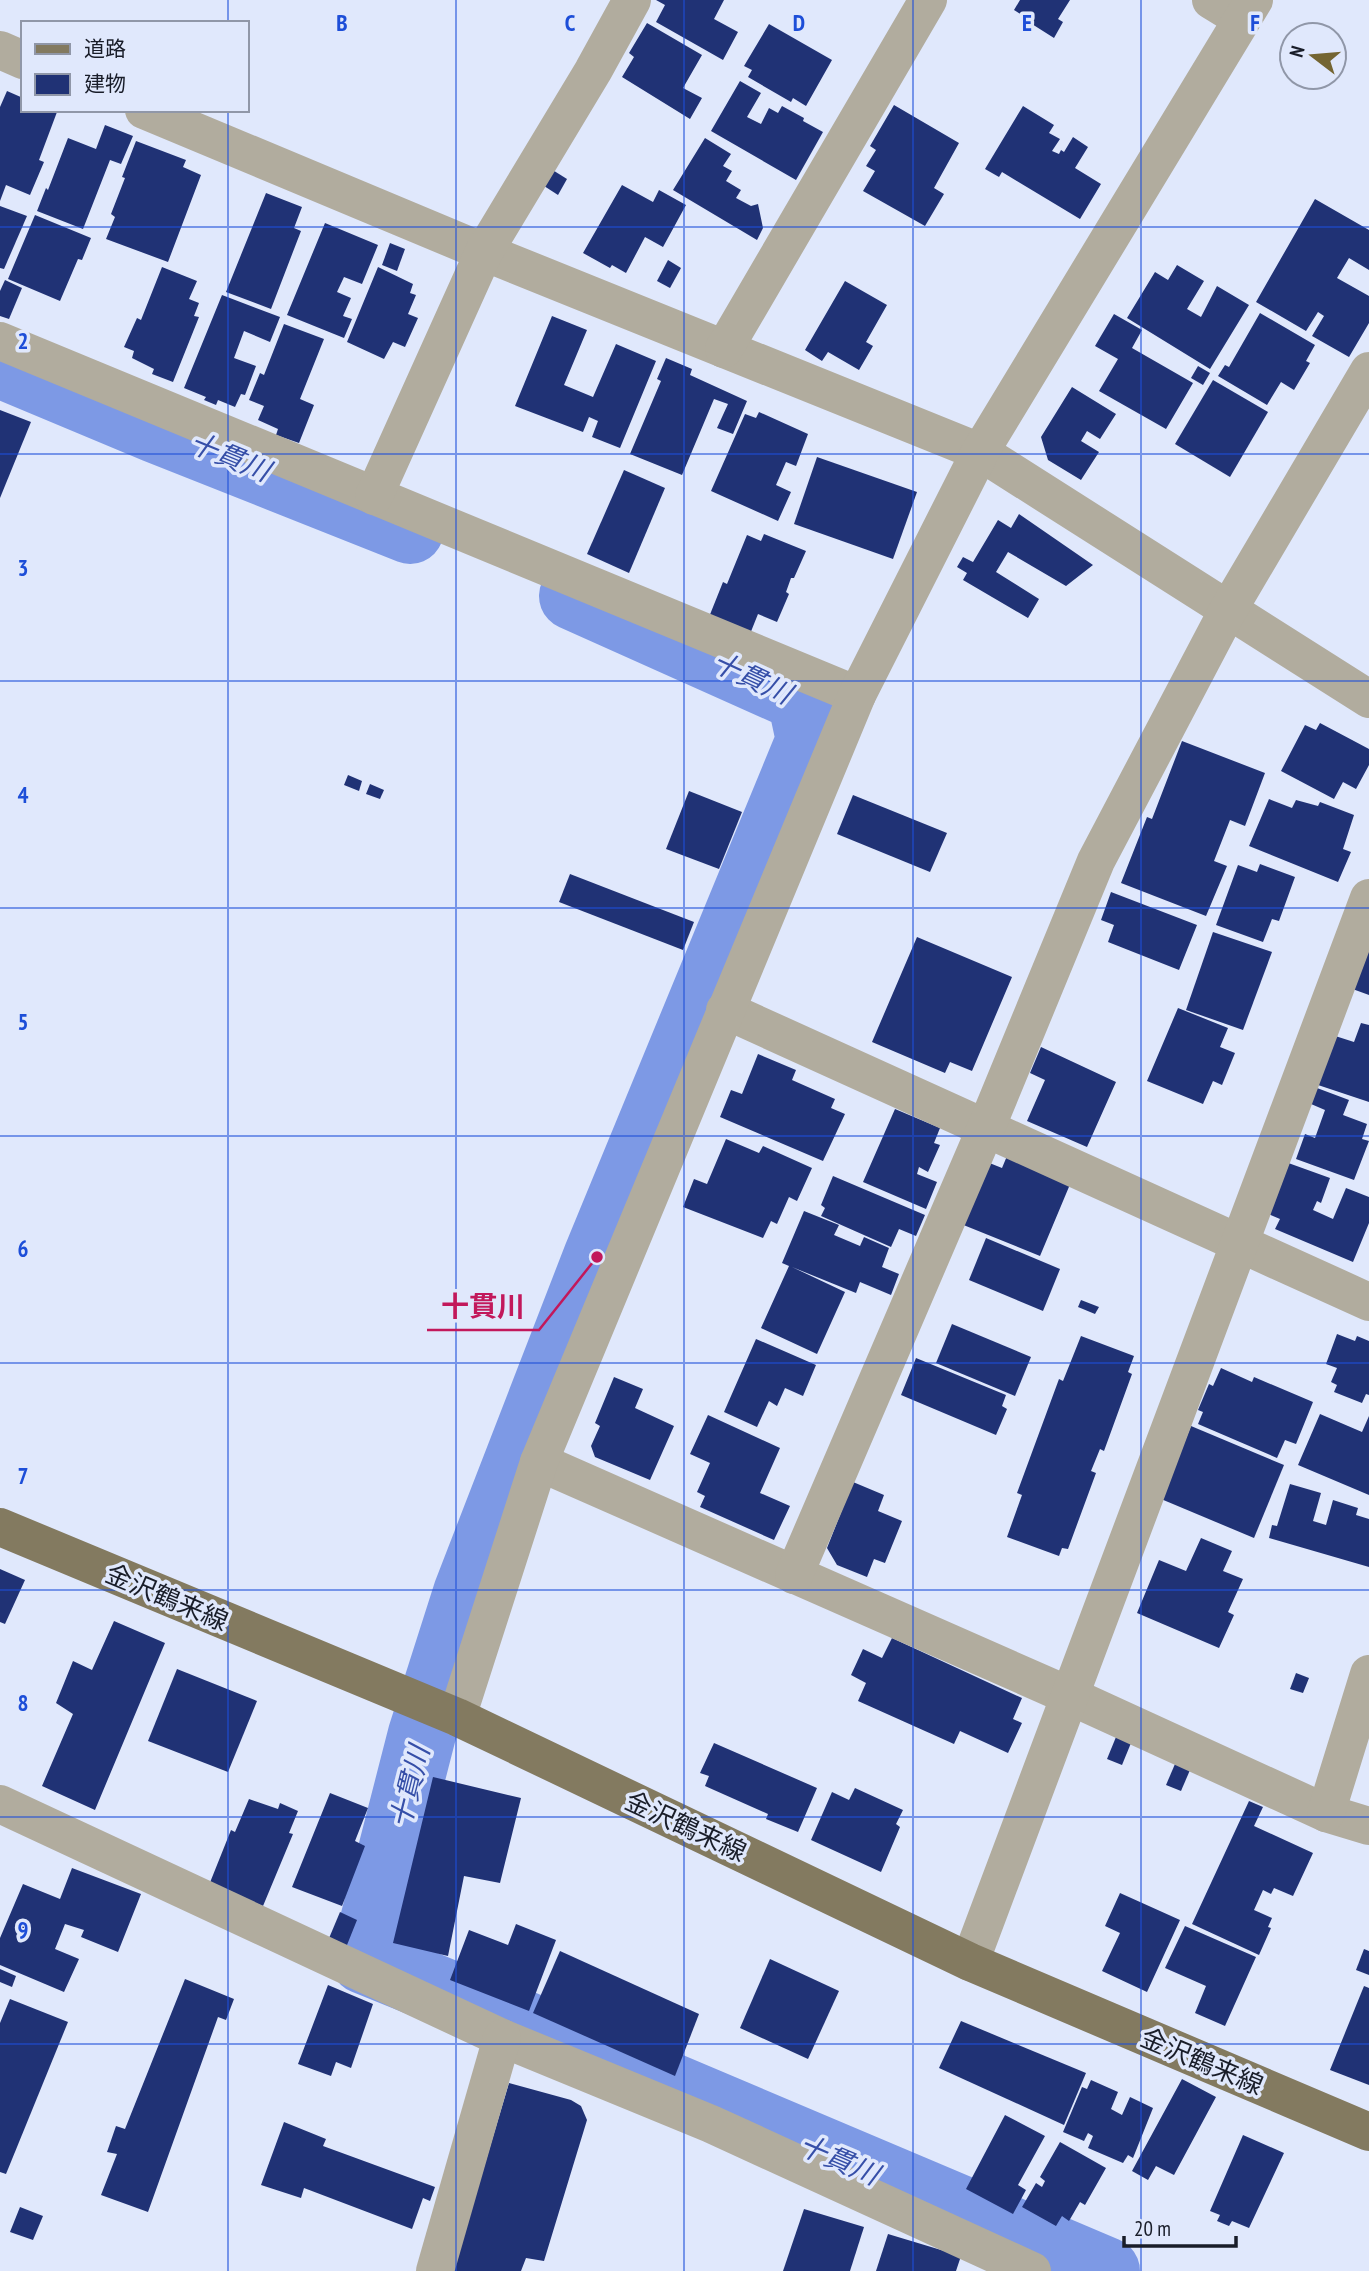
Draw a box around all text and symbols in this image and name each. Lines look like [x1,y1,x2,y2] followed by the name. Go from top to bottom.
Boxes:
[336,8,348,37] text: B
[565,8,576,37] text: C
[793,8,805,37] text: D
[1022,8,1032,37] text: E
[1250,8,1260,37] text: F
[21,21,248,112] legend
[1278,21,1348,91] north arrow
[84,35,126,62] text: 道路
[1284,43,1310,60] text: N
[84,70,126,97] text: 建物
[18,326,29,355] text: 2
[184,423,279,490] water label: 十貫川
[18,553,29,582] text: 3
[706,642,801,713] water label: 十貫川
[18,780,29,809] text: 4
[18,1007,29,1036] text: 5
[18,1234,29,1263] text: 6
[427,1281,539,1330] callout: 十貫川
[441,1287,525,1324] text: 十貫川
[18,1461,29,1490] text: 7
[101,1556,233,1638] street label: 金沢鶴来線
[18,1688,29,1717] text: 8
[381,1739,438,1832] water label: 十貫川
[620,1784,752,1868] street label: 金沢鶴来線
[18,1915,29,1944] text: 9
[1136,2020,1268,2102] street label: 金沢鶴来線
[793,2126,888,2194] water label: 十貫川
[1124,2204,1236,2248] scale bar
[1134,2215,1171,2242] text: 20 m

